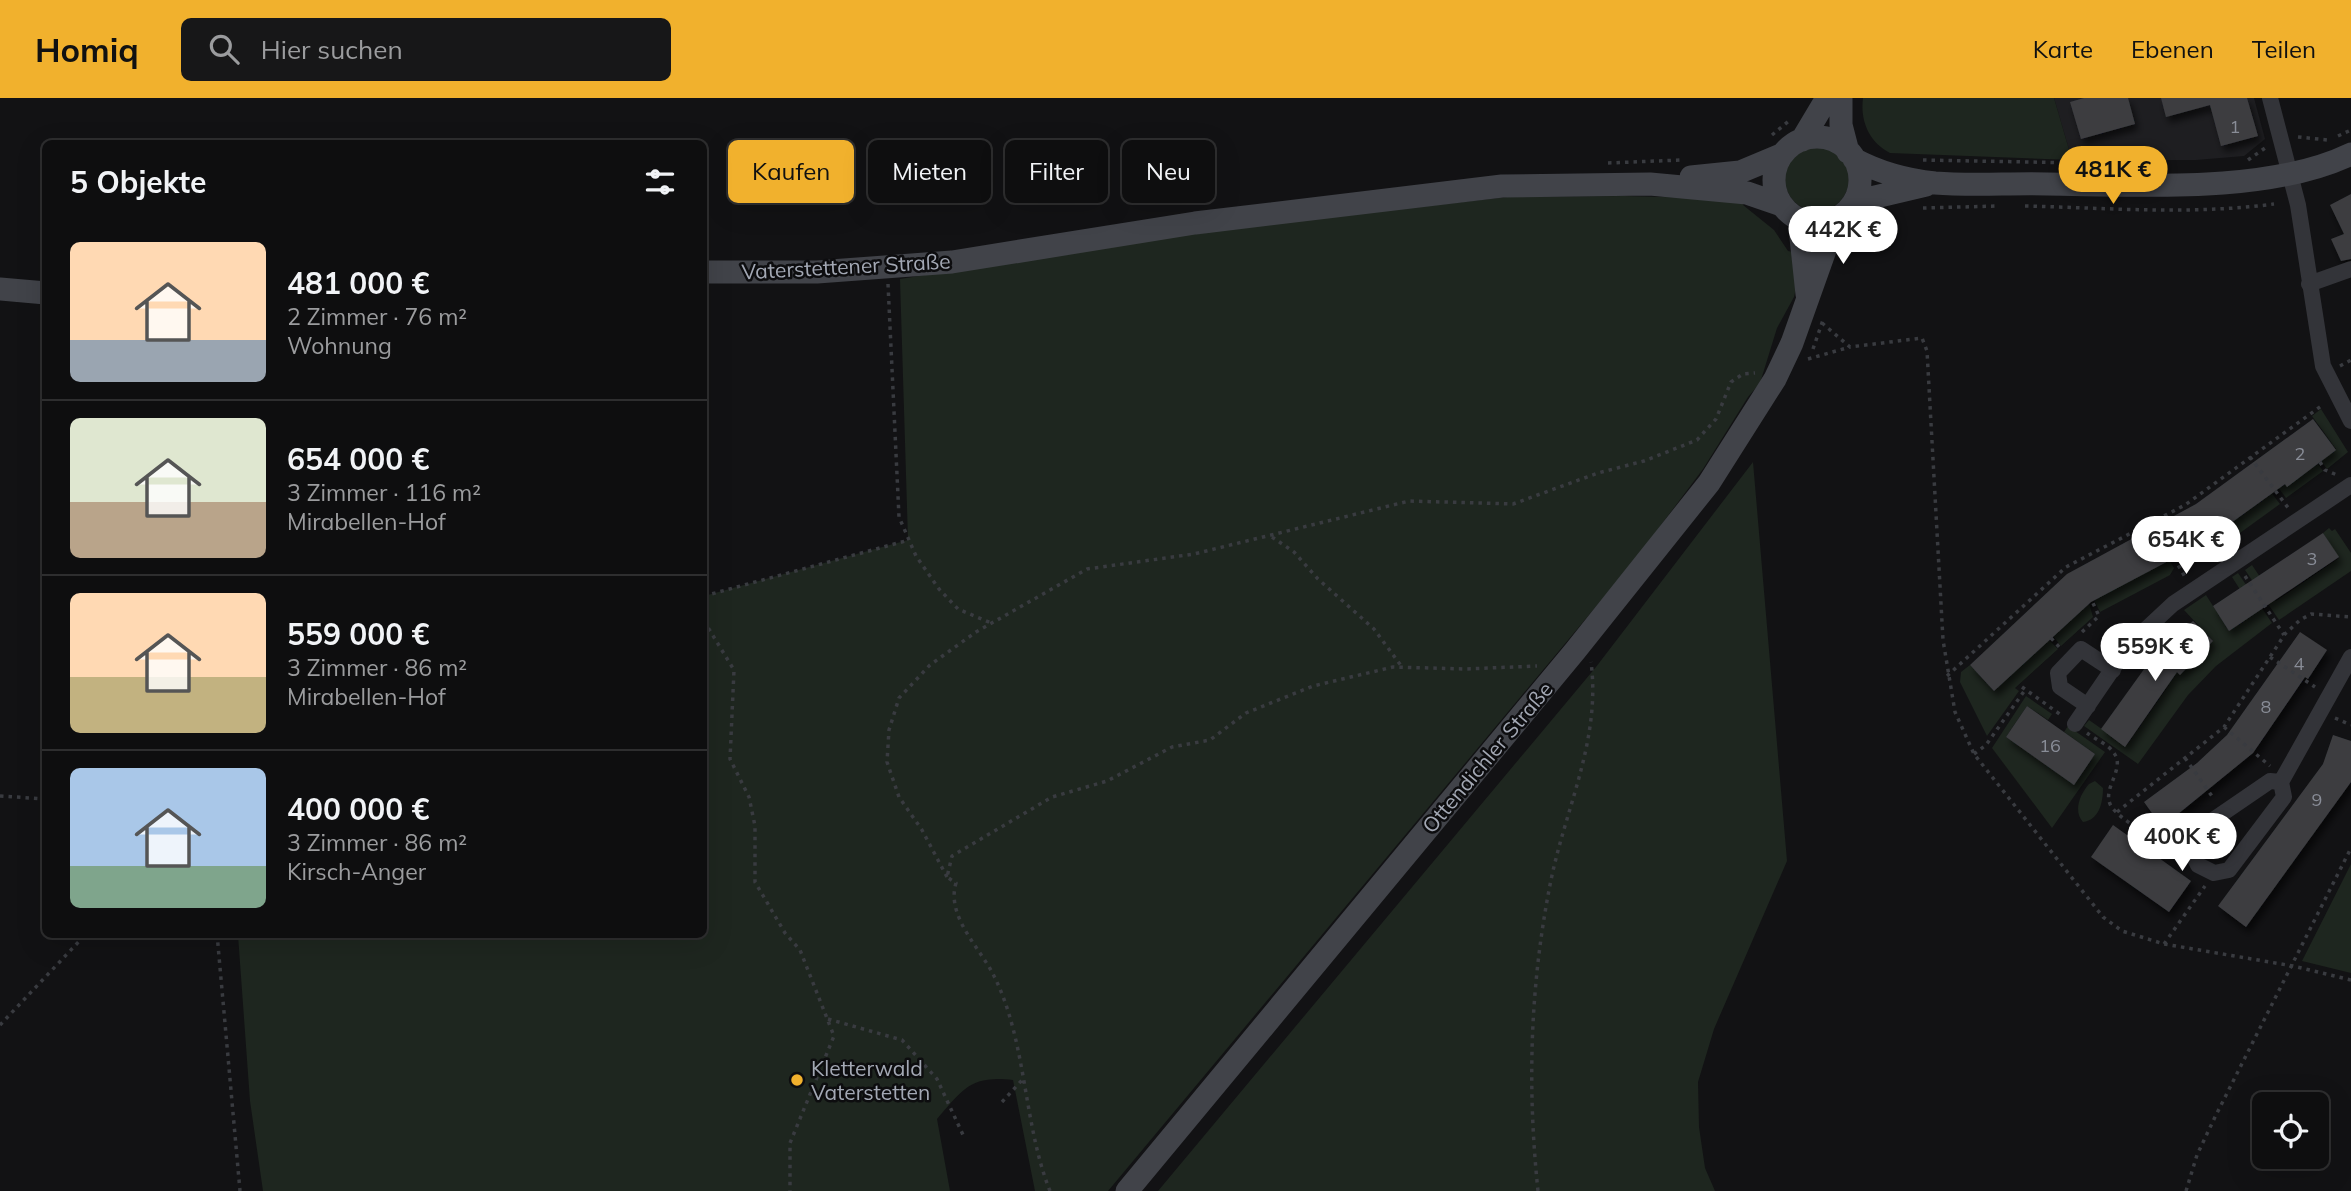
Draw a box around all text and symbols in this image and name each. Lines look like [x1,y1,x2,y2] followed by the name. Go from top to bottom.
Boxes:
[181,18,671,81] search box
[35,29,139,70] text: Homiq
[205,30,243,68] icon: search
[261,33,403,66] text: Hier suchen
[2033,34,2093,64] text: Karte
[2131,34,2214,64] text: Ebenen
[2252,34,2316,64] text: Teilen
[2230,115,2240,138] house number: 1
[728,140,854,203] chip: Kaufen
[868,140,991,203] chip: Mieten
[1005,140,1108,203] chip: Filter
[1122,140,1215,203] chip: Neu
[2056,146,2170,206] pin: 481K €
[2075,154,2151,183] text: 481K €
[70,163,206,201] text: 5 Objekte
[641,163,679,201] icon: filters
[1786,206,1900,266] pin: 442K €
[1805,214,1881,243] text: 442K €
[741,248,951,284] street label: Vaterstettener Straße
[287,264,429,302] text: 481 000 €
[126,270,210,354] icon: home
[287,302,467,331] text: 2 Zimmer · 76 m²
[287,331,392,360] text: Wohnung
[287,440,429,478] text: 654 000 €
[2295,442,2305,465] house number: 2
[126,446,210,530] icon: home
[287,478,481,507] text: 3 Zimmer · 116 m²
[287,507,446,536] text: Mirabellen-Hof
[2129,517,2243,576] pin: 654K €
[2148,524,2224,553] text: 654K €
[2307,547,2317,570] house number: 3
[287,615,429,653] text: 559 000 €
[126,621,210,705] icon: home
[2098,624,2212,683] pin: 559K €
[2117,631,2193,660] text: 559K €
[2294,652,2305,675] house number: 4
[287,653,467,682] text: 3 Zimmer · 86 m²
[1416,676,1558,838] street label: Ottendichler Straße
[287,682,446,711] text: Mirabellen-Hof
[2261,695,2271,718] house number: 8
[2039,734,2061,757] house number: 16
[2312,788,2322,811] house number: 9
[287,790,429,828] text: 400 000 €
[126,796,210,880] icon: home
[2125,814,2239,873] pin: 400K €
[2144,821,2220,850] text: 400K €
[287,828,467,857] text: 3 Zimmer · 86 m²
[287,857,426,886] text: Kirsch-Anger
[811,1055,930,1105] place label: Kletterwald Vaterstetten
[789,1072,805,1088] marker: Kletterwald Vaterstetten
[2252,1092,2329,1169] map controls
[2252,1092,2329,1169] button: locate

